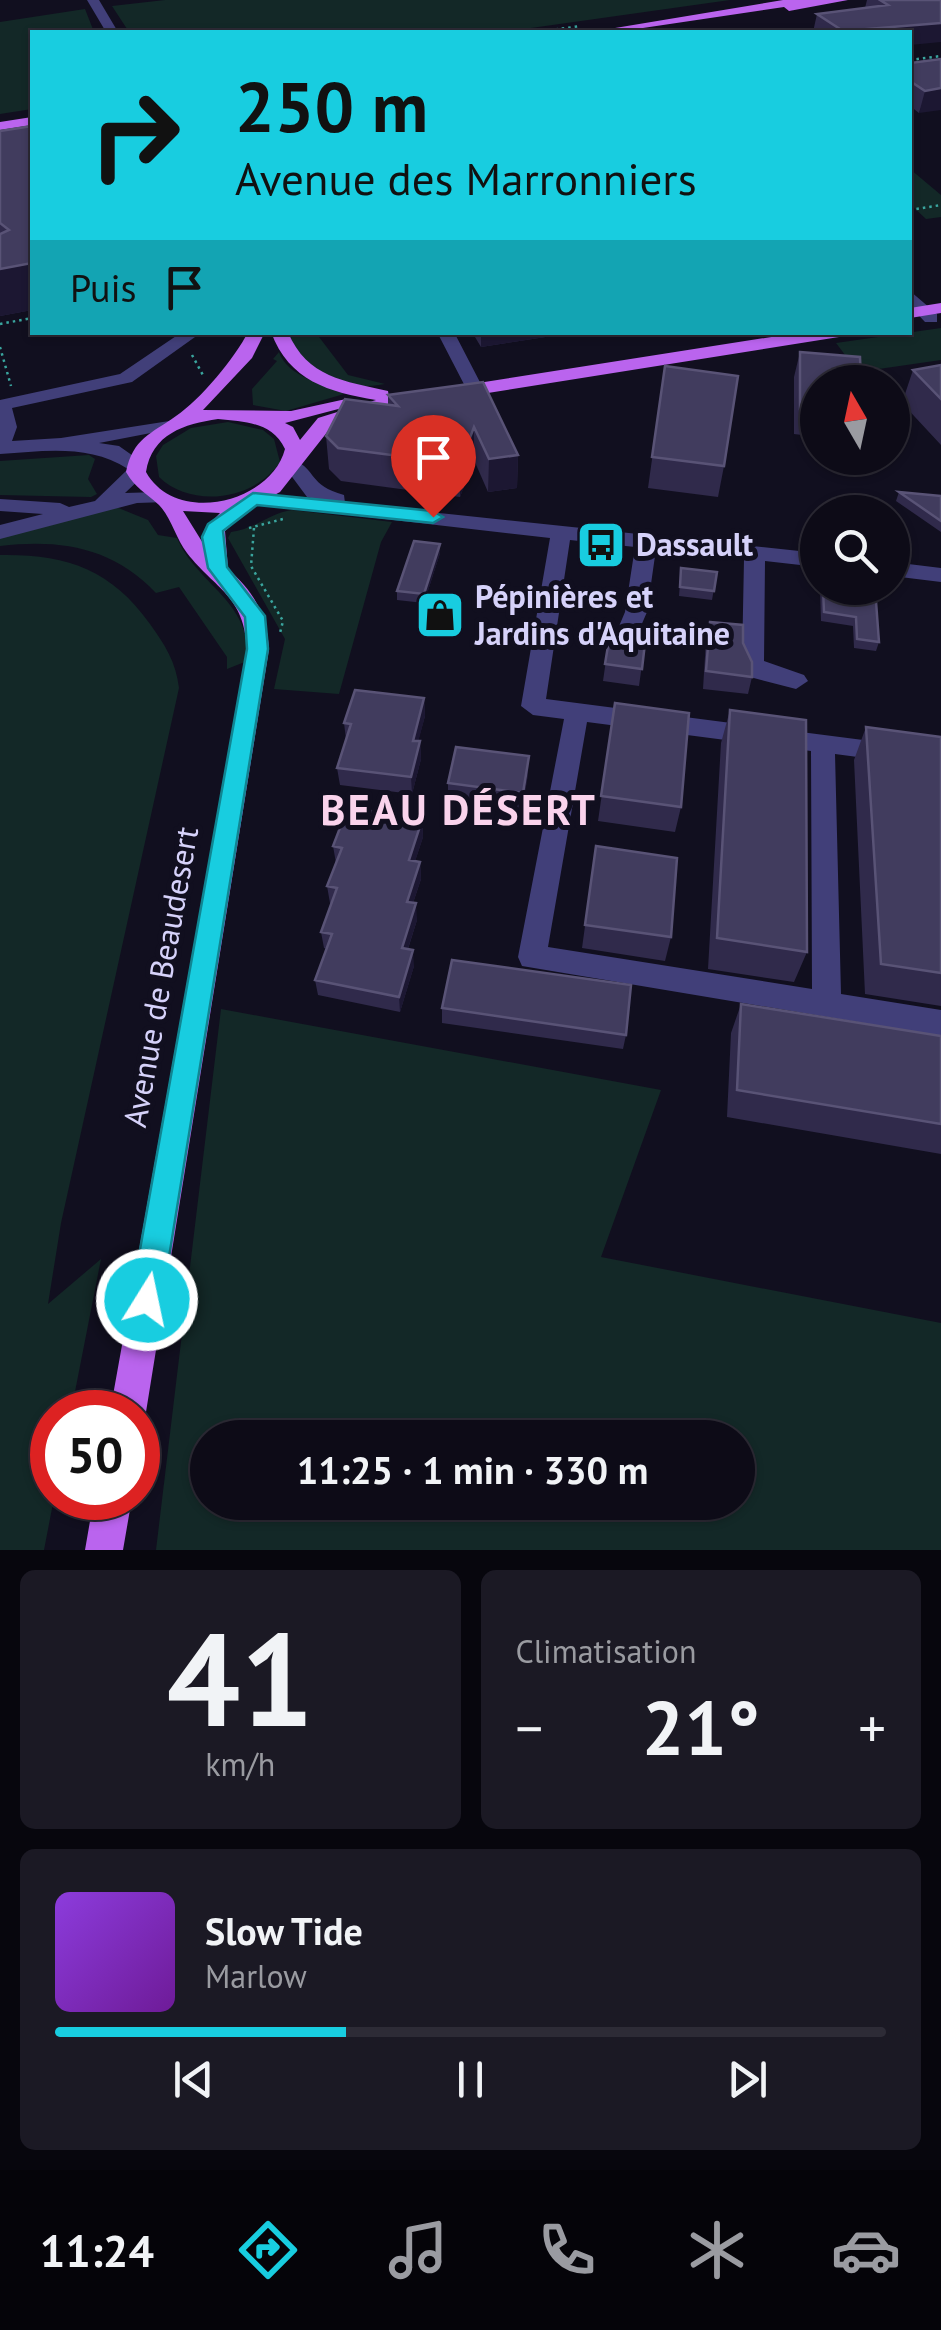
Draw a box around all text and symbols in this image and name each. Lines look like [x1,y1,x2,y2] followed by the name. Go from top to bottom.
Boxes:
[235,61,428,151] text: 250 m
[70,70,200,200] icon: right
[235,149,697,207] text: Avenue des Marronniers
[157,260,212,315] icon: arrive
[70,263,137,312] text: Puis
[800,365,910,475] north arrow
[800,365,910,605] map controls
[391,415,476,518] pin
[406,430,461,485] icon: arrive
[800,495,910,605] button: search
[575,519,627,571] bus stop icon: Dassault
[636,523,754,565] place label: Dassault
[474,575,730,654] place label: Pépinières et Jardins d'Aquitaine
[414,589,466,641] shop icon: Pépinières et Jardins d'Aquitaine
[321,782,597,837] district label: BEAU DÉSERT
[113,823,207,1130] street label: Avenue de Beaudesert
[95,1248,199,1352] position arrow
[30,1390,160,1520] speed limit sign: 50
[297,1445,648,1494] text: 11:25 · 1 min · 330 m
[167,1594,314,1762] text: 41
[516,1630,696,1672] text: Climatisation
[642,1679,760,1776] text: 21°
[516,1692,543,1763] text: −
[858,1692,886,1763] text: +
[205,1743,275,1785] text: km/h
[205,1906,363,1955] text: Slow Tide
[205,1955,307,1997] text: Marlow
[166,2052,221,2107] icon: previous
[443,2052,498,2107] icon: pause
[720,2052,775,2107] icon: next
[233,2215,303,2285] icon: directions
[383,2215,453,2285] icon: music
[532,2215,602,2285] icon: phone
[682,2215,752,2285] icon: climate
[831,2215,901,2285] icon: car
[40,2221,154,2279] text: 11:24

